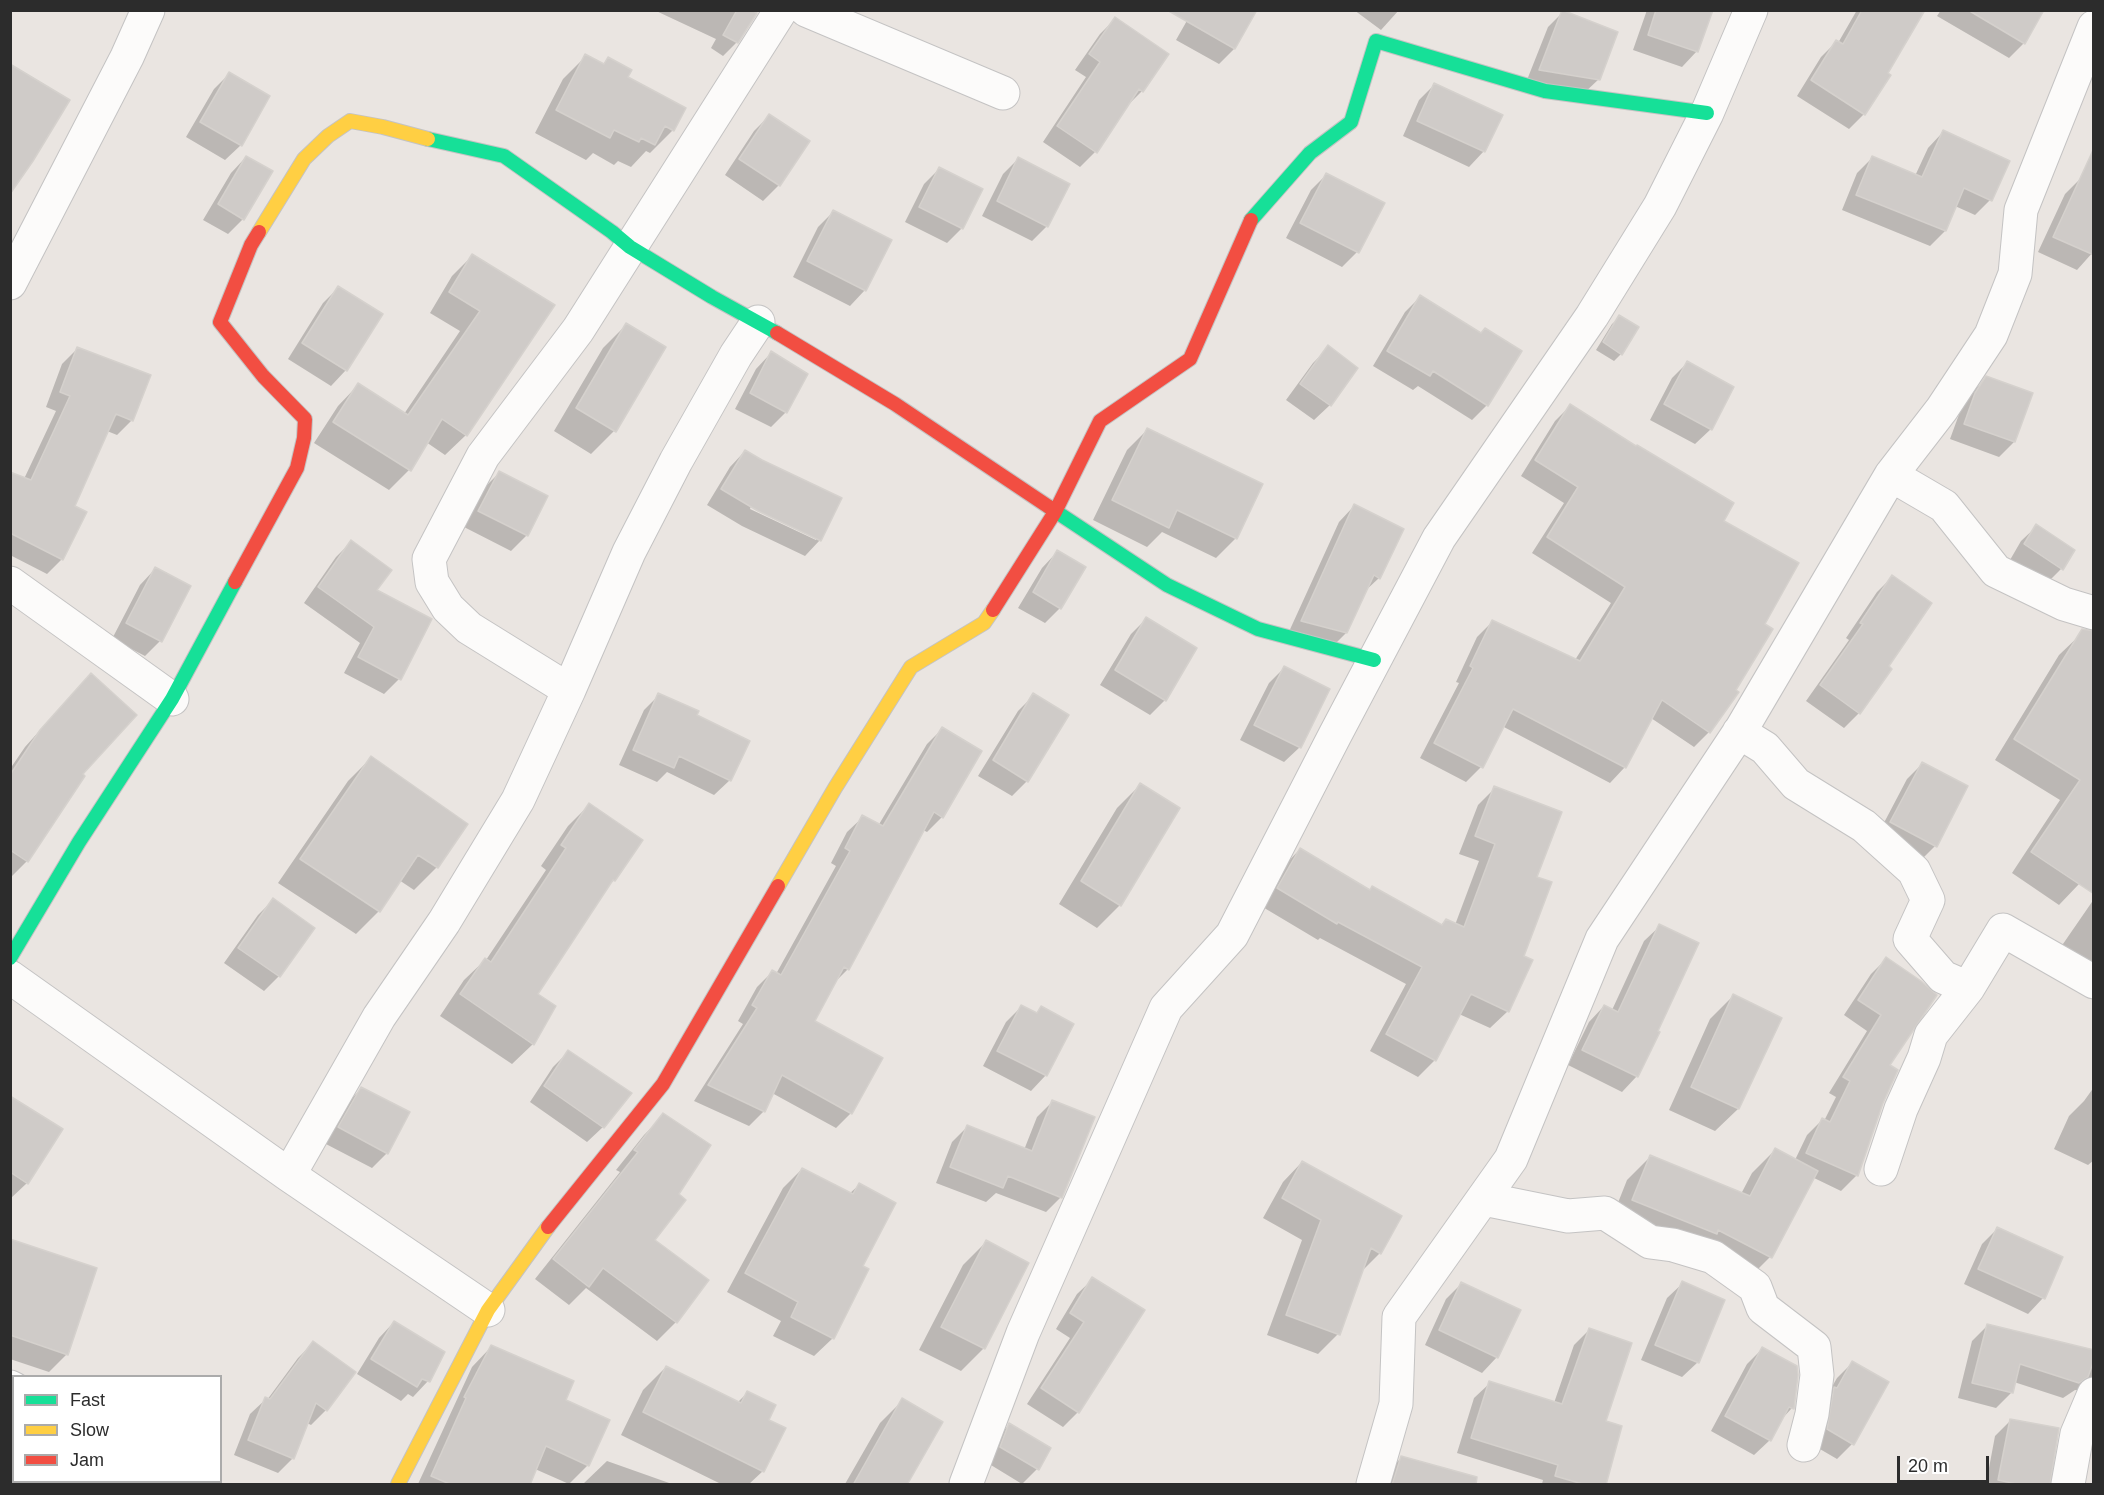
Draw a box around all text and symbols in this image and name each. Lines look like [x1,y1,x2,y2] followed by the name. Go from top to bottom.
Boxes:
[12,1375,222,1483] legend
[70,1390,105,1410] text: Fast
[70,1420,109,1440] text: Slow
[1900,1444,1992,1482] scale bar
[70,1450,104,1470] text: Jam
[1908,1456,1948,1476] text: 20 m

